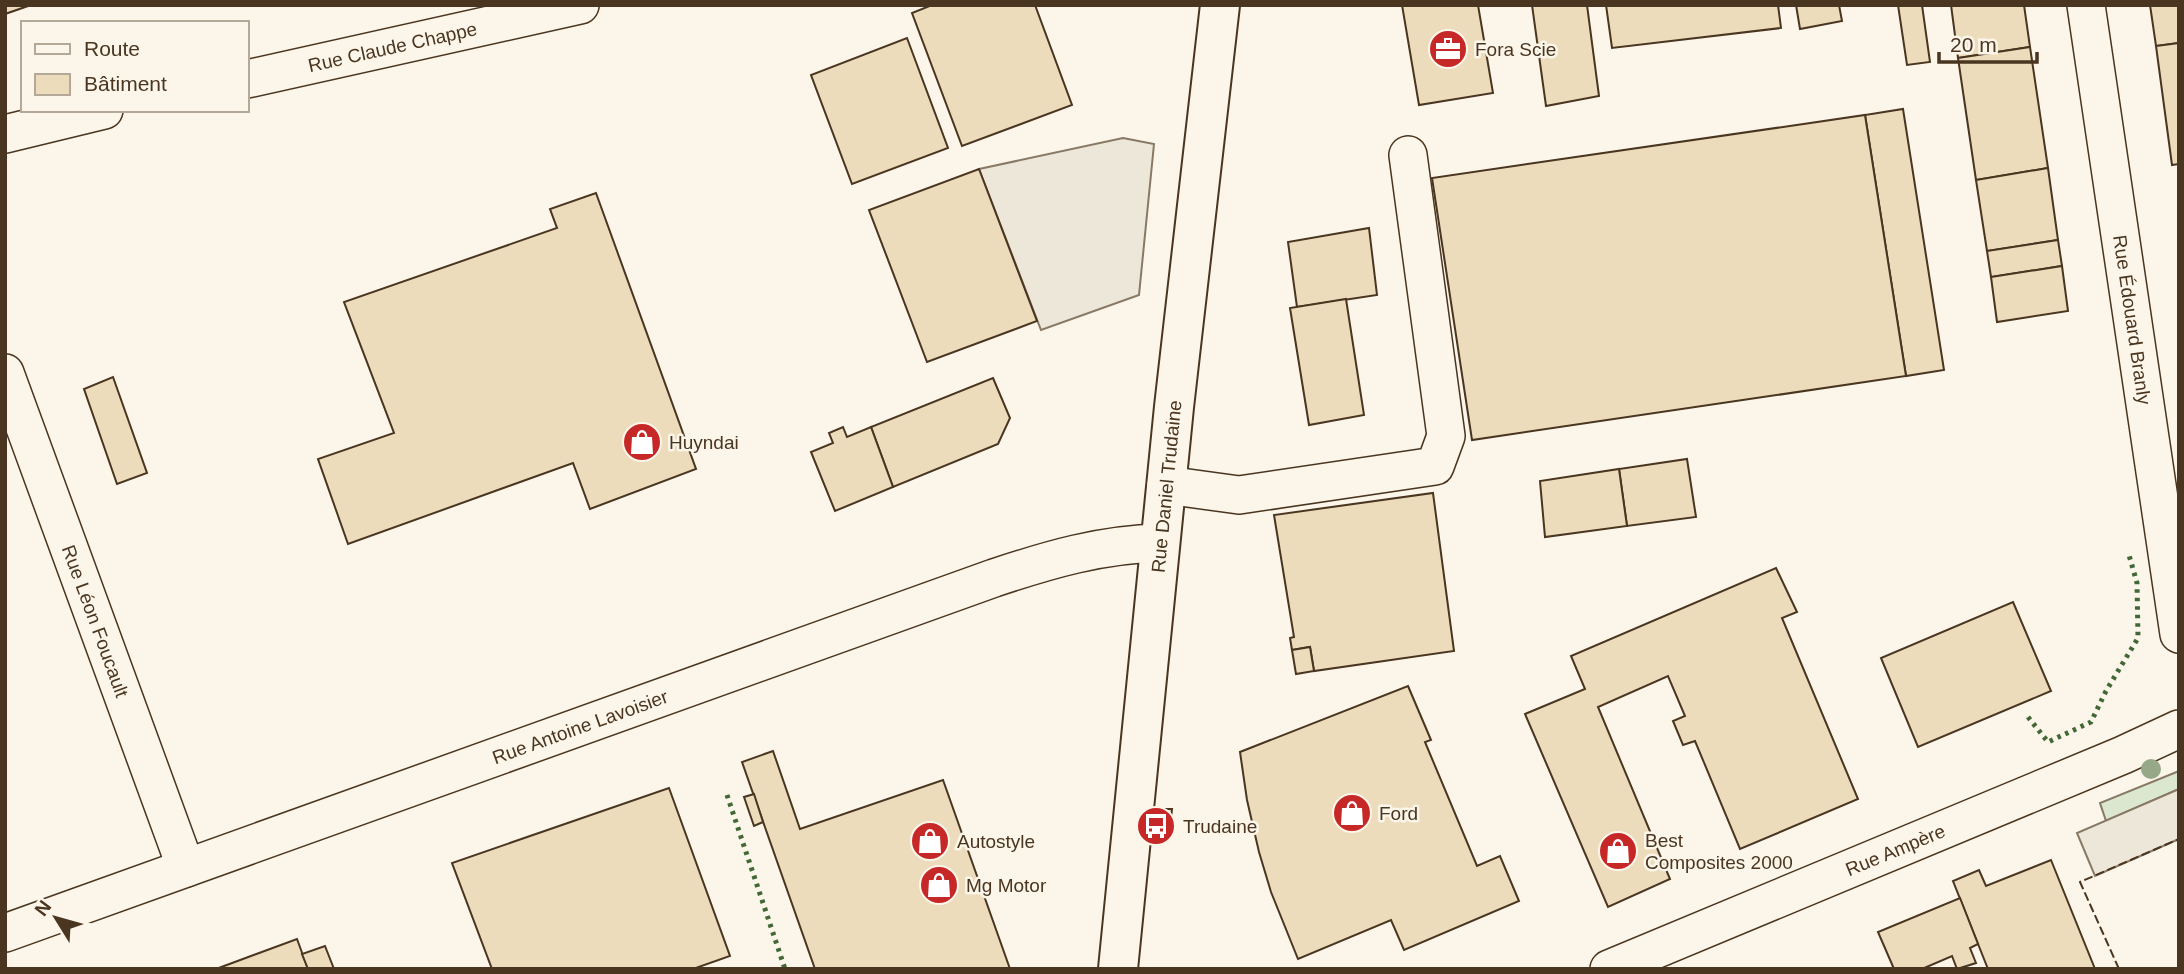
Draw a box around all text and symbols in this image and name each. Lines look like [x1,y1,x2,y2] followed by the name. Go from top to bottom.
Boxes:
[306,18,479,76] street label: Rue Claude Chappe
[21,21,248,112] legend
[1939,21,2037,65] scale bar
[1427,28,1469,70] office icon: Fora Scie
[1950,33,1997,56] text: 20 m
[84,37,140,60] text: Route
[1475,39,1556,60] place label: Fora Scie
[84,72,167,95] text: Bâtiment
[2109,233,2155,406] street label: Rue Édouard Branly
[1148,399,1186,574] street label: Rue Daniel Trudaine
[621,421,663,463] shop icon: Huyndai
[669,432,739,453] place label: Huyndai
[58,542,133,701] street label: Rue Léon Foucault
[490,686,671,768] street label: Rue Antoine Lavoisier
[1331,792,1373,834] shop icon: Ford
[1379,803,1418,824] place label: Ford
[1135,805,1177,847] bus stop icon: Trudaine
[1183,816,1257,837] place label: Trudaine
[909,820,951,862] shop icon: Autostyle
[1843,820,1948,880] street label: Rue Ampère
[1597,830,1639,872] shop icon: Best Composites 2000
[1645,830,1793,873] place label: Best Composites 2000
[957,831,1035,852] place label: Autostyle
[918,864,960,906] shop icon: Mg Motor
[966,875,1047,896] place label: Mg Motor
[21,883,91,953] north arrow
[30,896,55,920] text: N

